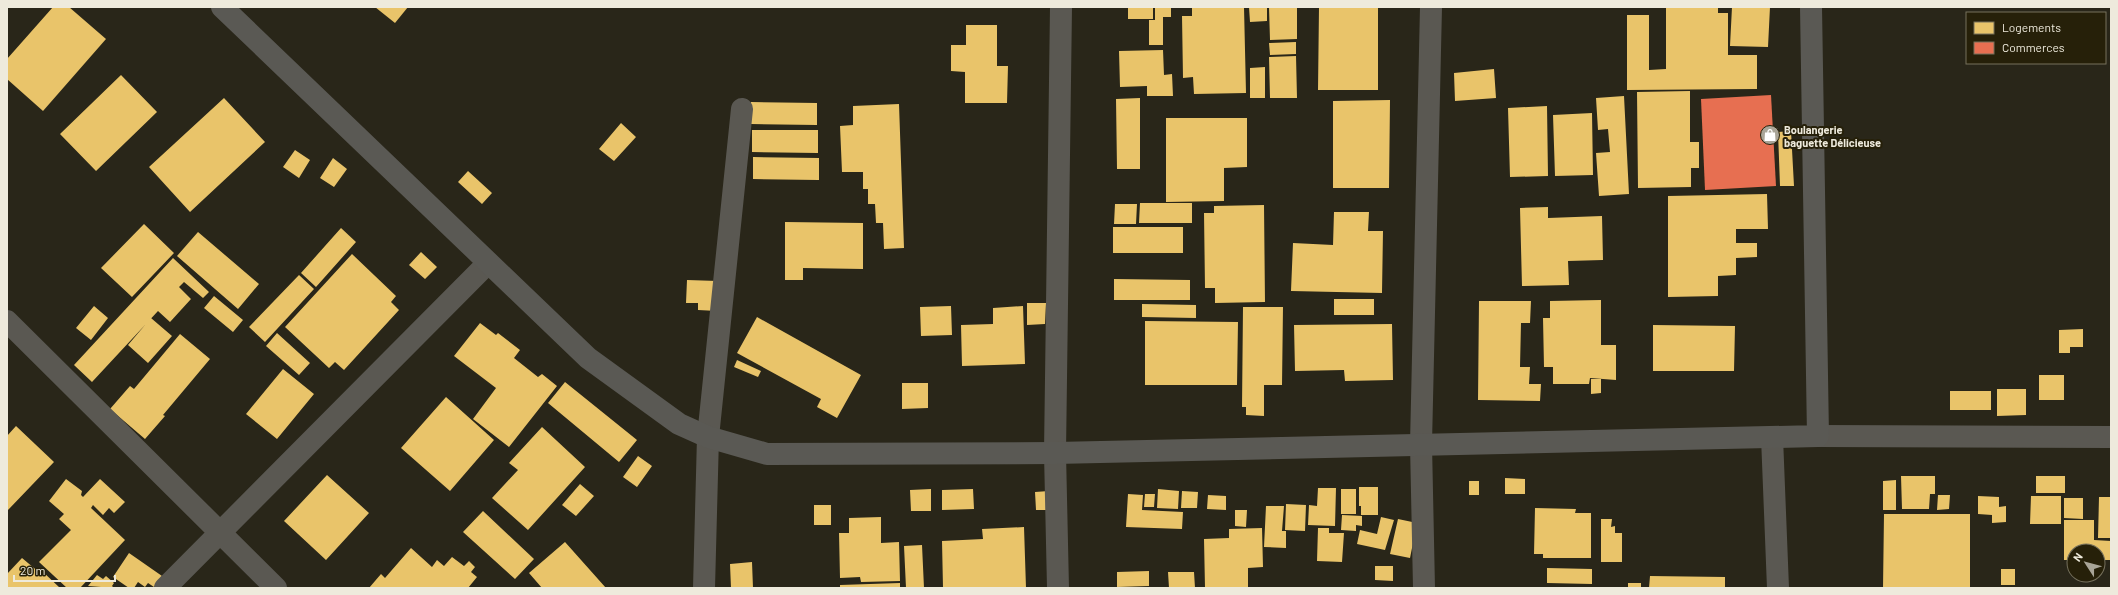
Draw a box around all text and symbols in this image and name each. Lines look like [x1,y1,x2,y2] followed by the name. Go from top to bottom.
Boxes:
[1966,12,2106,64] legend
[2002,20,2061,34] text: Logements
[2002,40,2065,54] text: Commerces
[1784,123,1881,149] place label: Boulangerie baguette Délicieuse
[1759,124,1781,146] shop icon: Boulangerie baguette Délicieuse
[2066,543,2106,583] north arrow
[2070,550,2085,564] text: N
[14,557,115,583] scale bar
[20,563,46,577] text: 20 m

